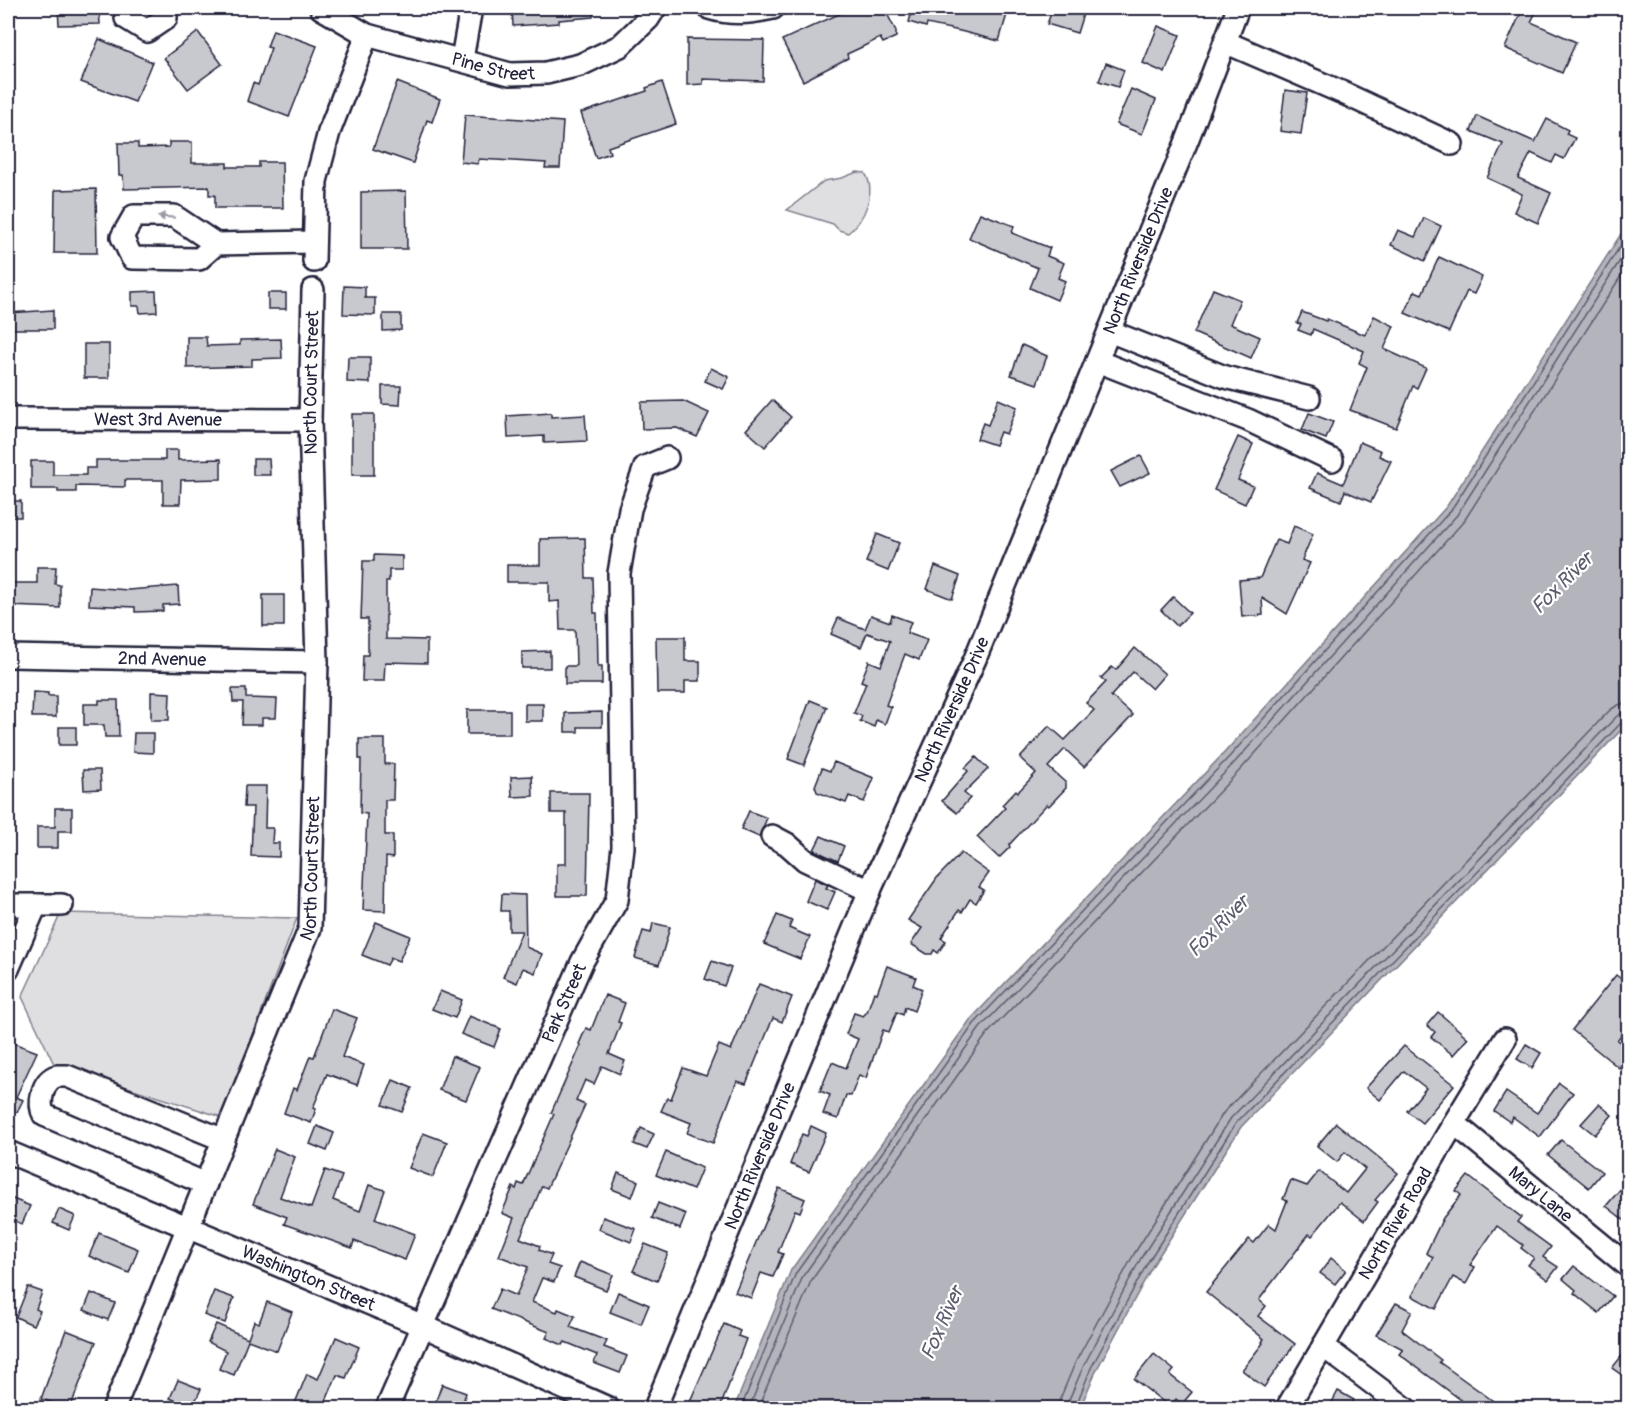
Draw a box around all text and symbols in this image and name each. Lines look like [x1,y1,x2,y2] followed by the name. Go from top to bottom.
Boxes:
[449,47,536,86] street label: Pine Street
[1098,183,1178,338] street label: North Riverside Drive
[156,212,175,222] one-way arrow
[298,310,324,455] street label: North Court Street
[94,408,222,431] street label: West 3rd Avenue
[1526,545,1600,619] water label: Fox River
[909,633,994,786] street label: North Riverside Drive
[118,647,206,671] street label: 2nd Avenue
[295,795,325,944] street label: North Court Street
[1182,888,1256,962] water label: Fox River
[537,959,592,1046] street label: Park Street
[719,1079,801,1233] street label: North Riverside Drive
[1504,1161,1577,1227] street label: Mary Lane
[1353,1163,1437,1284] street label: North River Road
[239,1240,379,1316] street label: Washington Street
[915,1280,970,1364] water label: Fox River

